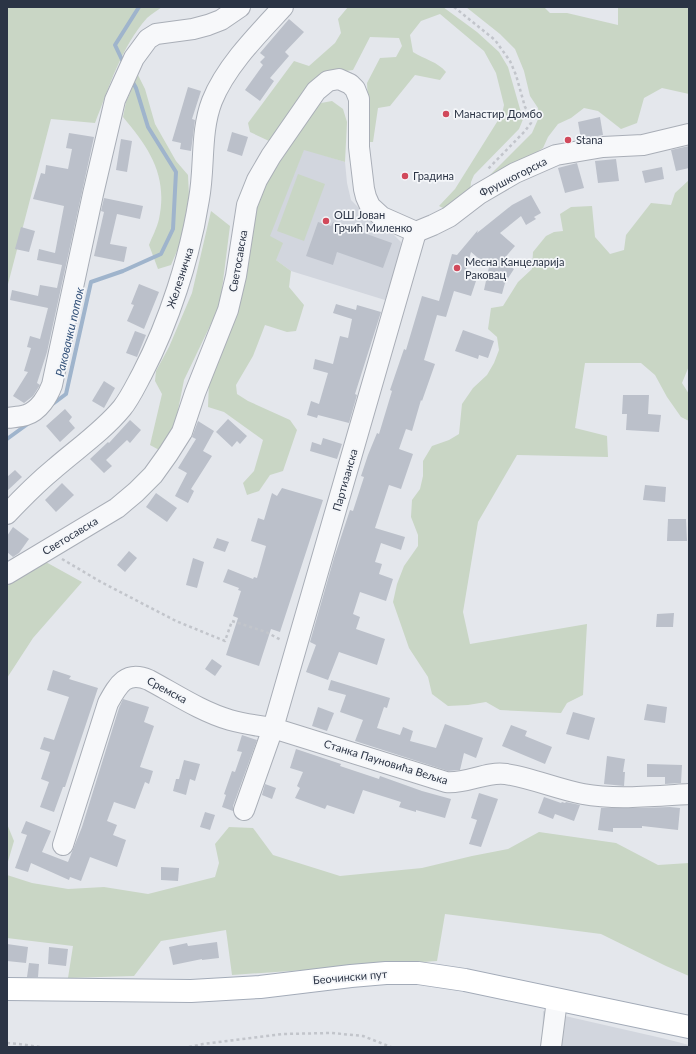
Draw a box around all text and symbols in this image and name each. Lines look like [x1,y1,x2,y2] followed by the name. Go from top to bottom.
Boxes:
[454,107,542,120] place label: Манастир Домбо
[441,109,451,119] marker: Манастир Домбо
[576,133,603,146] place label: Stana
[563,135,573,145] marker: Stana
[477,154,549,199] street label: Фрушкогорска
[413,169,454,182] place label: Градина
[400,171,410,181] marker: Градина
[334,208,412,234] place label: ОШ Јован Грчић Миленко
[321,216,331,226] marker: ОШ Јован Грчић Миленко
[226,229,249,293] street label: Светосавска
[164,246,195,310] street label: Железничка
[465,255,564,281] place label: Месна Канцеларија Раковац
[452,263,462,273] marker: Месна Канцеларија Раковац
[52,286,87,378] water label: Раковачки поток
[329,447,360,513] street label: Партизанска
[40,514,100,557] street label: Светосавска
[145,674,189,706] street label: Сремска
[323,736,450,787] street label: Станка Пауновића Вељка
[312,967,388,986] street label: Беочински пут

